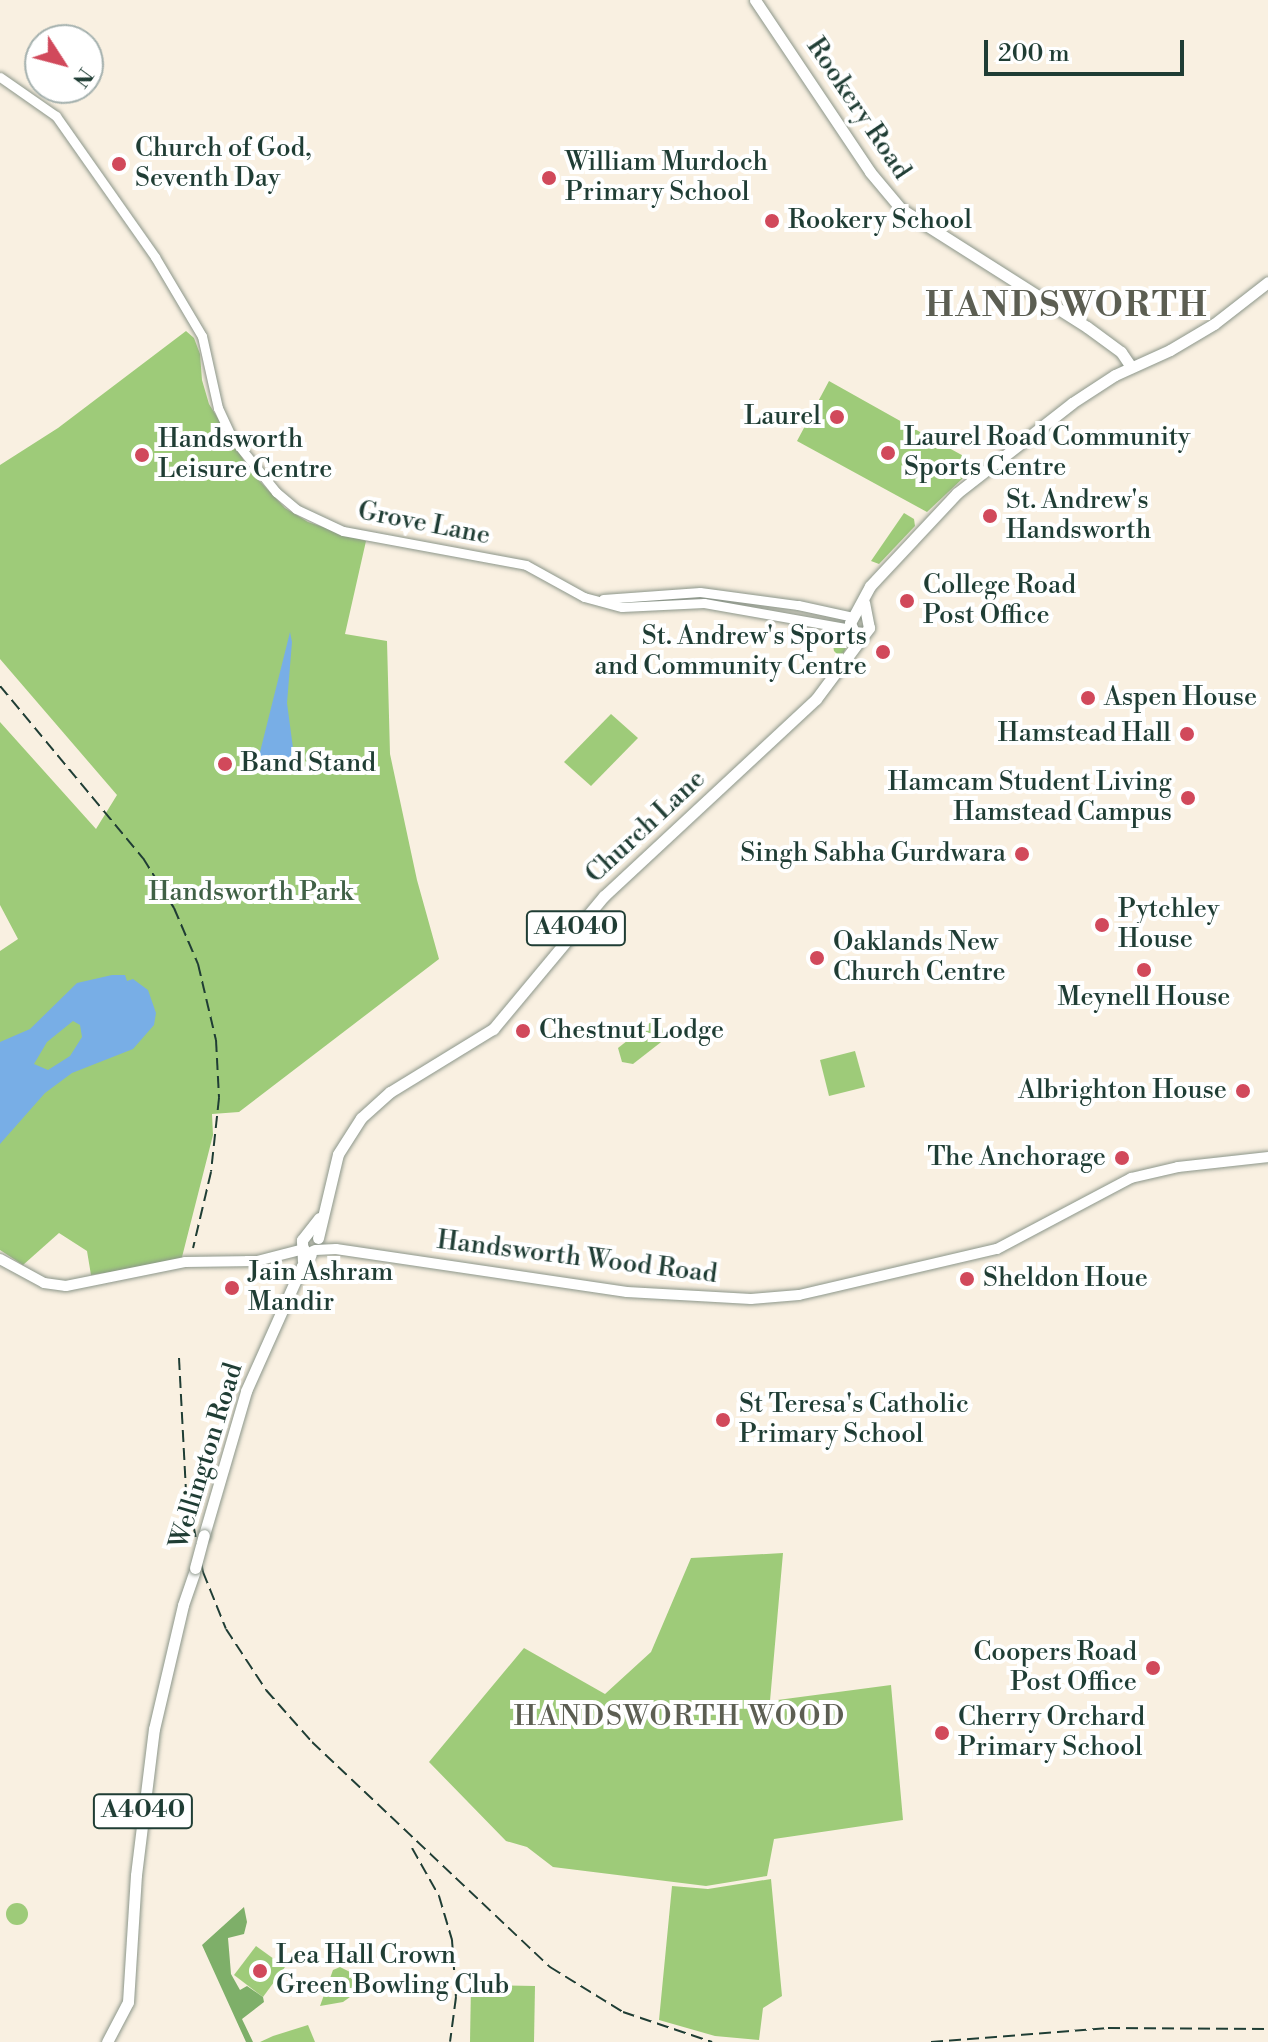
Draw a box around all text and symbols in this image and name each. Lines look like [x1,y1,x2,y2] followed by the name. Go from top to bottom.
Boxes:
[24,24,104,104] north arrow
[988,24,1188,74] scale bar
[799,32,917,186] street label: Rookery Road
[998,39,1069,69] text: 200 m
[66,62,98,92] text: N
[135,133,311,194] place label: Church of God, Seventh Day
[565,147,768,208] place label: William Murdoch Primary School
[110,155,128,173] marker: Church of God, Seventh Day
[540,169,558,187] marker: William Murdoch Primary School
[788,205,972,237] place label: Rookery School
[763,212,781,230] marker: Rookery School
[925,287,1209,327] district label: HANDSWORTH
[744,401,821,433] place label: Laurel
[828,408,846,426] marker: Laurel
[904,422,1190,484] place label: Laurel Road Community Sports Centre
[158,424,332,486] place label: Handsworth Leisure Centre
[879,444,897,462] marker: Laurel Road Community Sports Centre
[133,446,151,464] marker: Handsworth Leisure Centre
[1006,485,1151,546] place label: St. Andrew's Handsworth
[355,496,493,552] street label: Grove Lane
[981,507,999,525] marker: St. Andrew's Handsworth
[923,570,1076,632] place label: College Road Post Office
[898,592,916,610] marker: College Road Post Office
[595,621,867,682] place label: St. Andrew's Sports and Community Centre
[874,643,892,661] marker: St. Andrew's Sports and Community Centre
[1104,682,1257,714] place label: Aspen House
[1079,689,1097,707] marker: Aspen House
[998,718,1171,750] place label: Hamstead Hall
[1178,725,1196,743] marker: Hamstead Hall
[241,748,376,780] place label: Band Stand
[216,755,234,773] marker: Band Stand
[580,764,712,890] street label: Church Lane
[888,767,1172,828] place label: Hamcam Student Living Hamstead Campus
[1179,789,1197,807] marker: Hamcam Student Living Hamstead Campus
[740,838,1006,870] place label: Singh Sabha Gurdwara
[1013,845,1031,863] marker: Singh Sabha Gurdwara
[149,877,353,909] park label: Handsworth Park
[1118,894,1220,956] place label: Pytchley House
[524,908,628,948] road number: A4040
[1093,916,1111,934] marker: Pytchley House
[833,927,1006,988] place label: Oaklands New Church Centre
[808,949,826,967] marker: Oaklands New Church Centre
[1135,961,1153,979] marker: Meynell House
[1058,982,1230,1014] place label: Meynell House
[539,1015,724,1047] place label: Chestnut Lodge
[514,1022,532,1040] marker: Chestnut Lodge
[1018,1075,1227,1107] place label: Albrighton House
[1234,1082,1252,1100] marker: Albrighton House
[927,1142,1106,1174] place label: The Anchorage
[1113,1149,1131,1167] marker: The Anchorage
[435,1225,719,1291] street label: Handsworth Wood Road
[248,1257,393,1318] place label: Jain Ashram Mandir
[983,1263,1148,1295] place label: Sheldon Houe
[958,1270,976,1288] marker: Sheldon Houe
[223,1279,241,1297] marker: Jain Ashram Mandir
[164,1359,250,1553] street label: Wellington Road
[739,1389,969,1450] place label: St Teresa's Catholic Primary School
[714,1411,732,1429] marker: St Teresa's Catholic Primary School
[973,1637,1137,1698] place label: Coopers Road Post Office
[1144,1659,1162,1677] marker: Coopers Road Post Office
[514,1700,846,1734] district label: HANDSWORTH WOOD
[958,1702,1145,1764] place label: Cherry Orchard Primary School
[933,1724,951,1742] marker: Cherry Orchard Primary School
[91,1791,195,1831] road number: A4040
[276,1940,509,2002] place label: Lea Hall Crown Green Bowling Club
[251,1962,269,1980] marker: Lea Hall Crown Green Bowling Club

